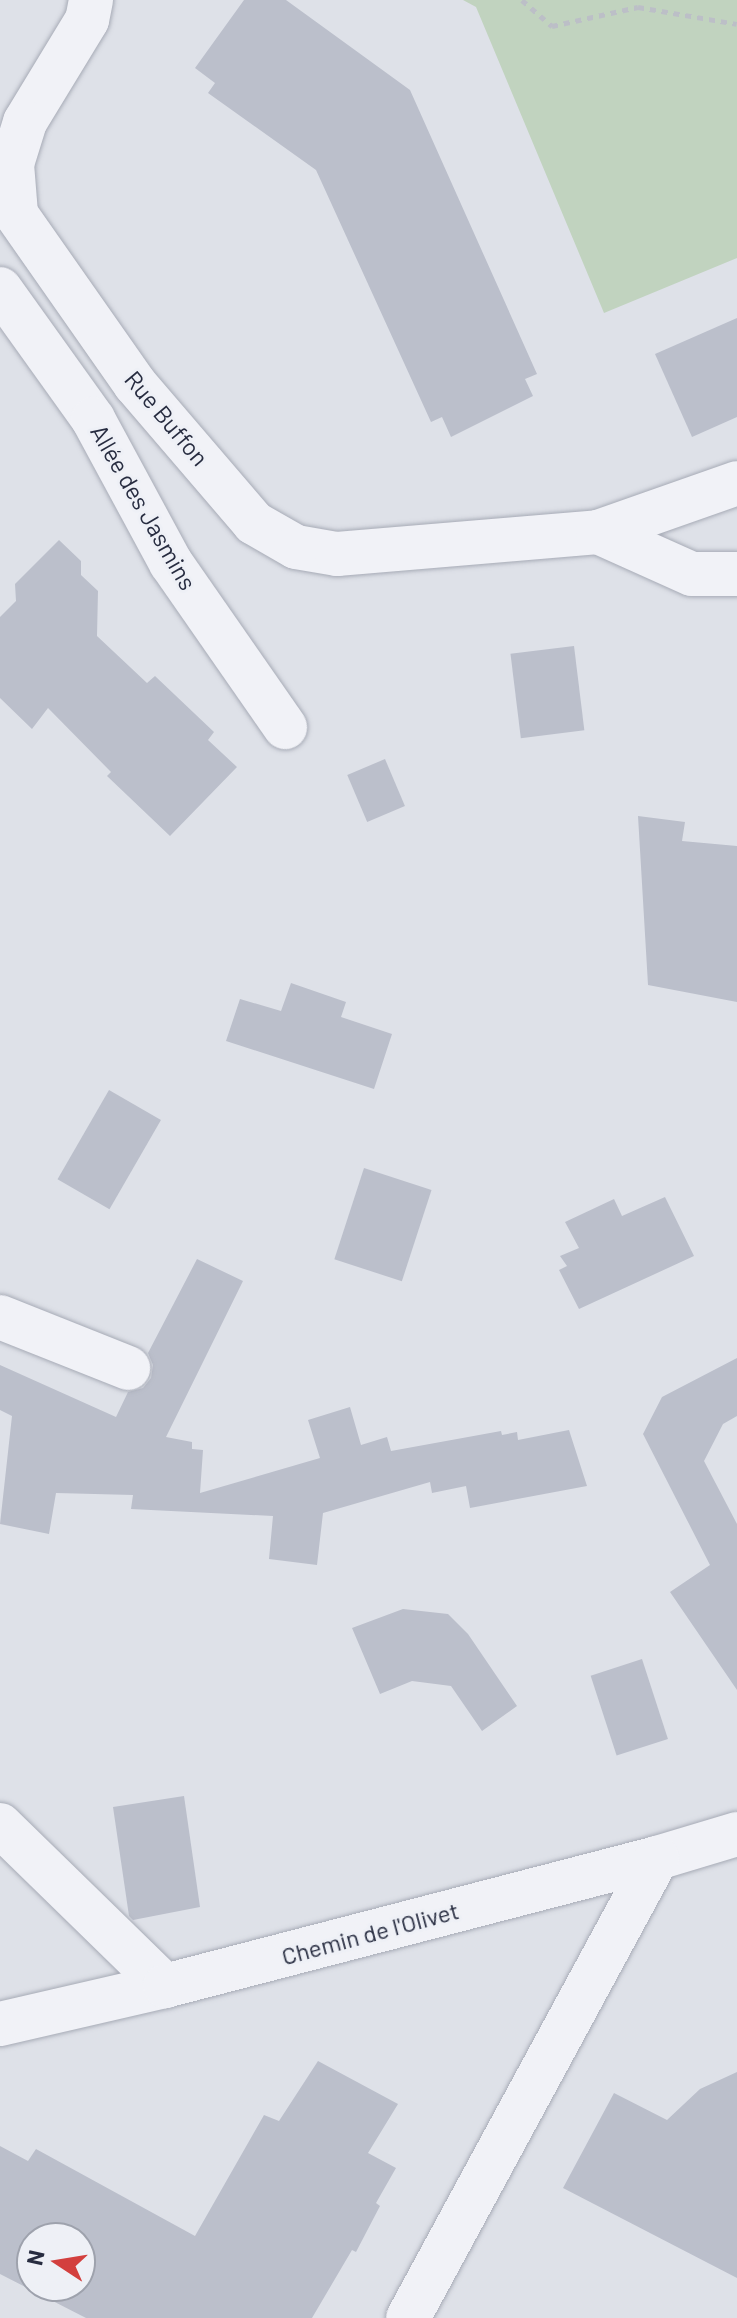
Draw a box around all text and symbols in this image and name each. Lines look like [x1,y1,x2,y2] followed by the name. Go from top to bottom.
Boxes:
[119,365,215,471] street label: Rue Buffon
[85,419,203,595] street label: Allée des Jasmins
[278,1896,462,1970] street label: Chemin de l'Olivet
[16,2222,96,2302] north arrow
[20,2248,49,2267] text: N

